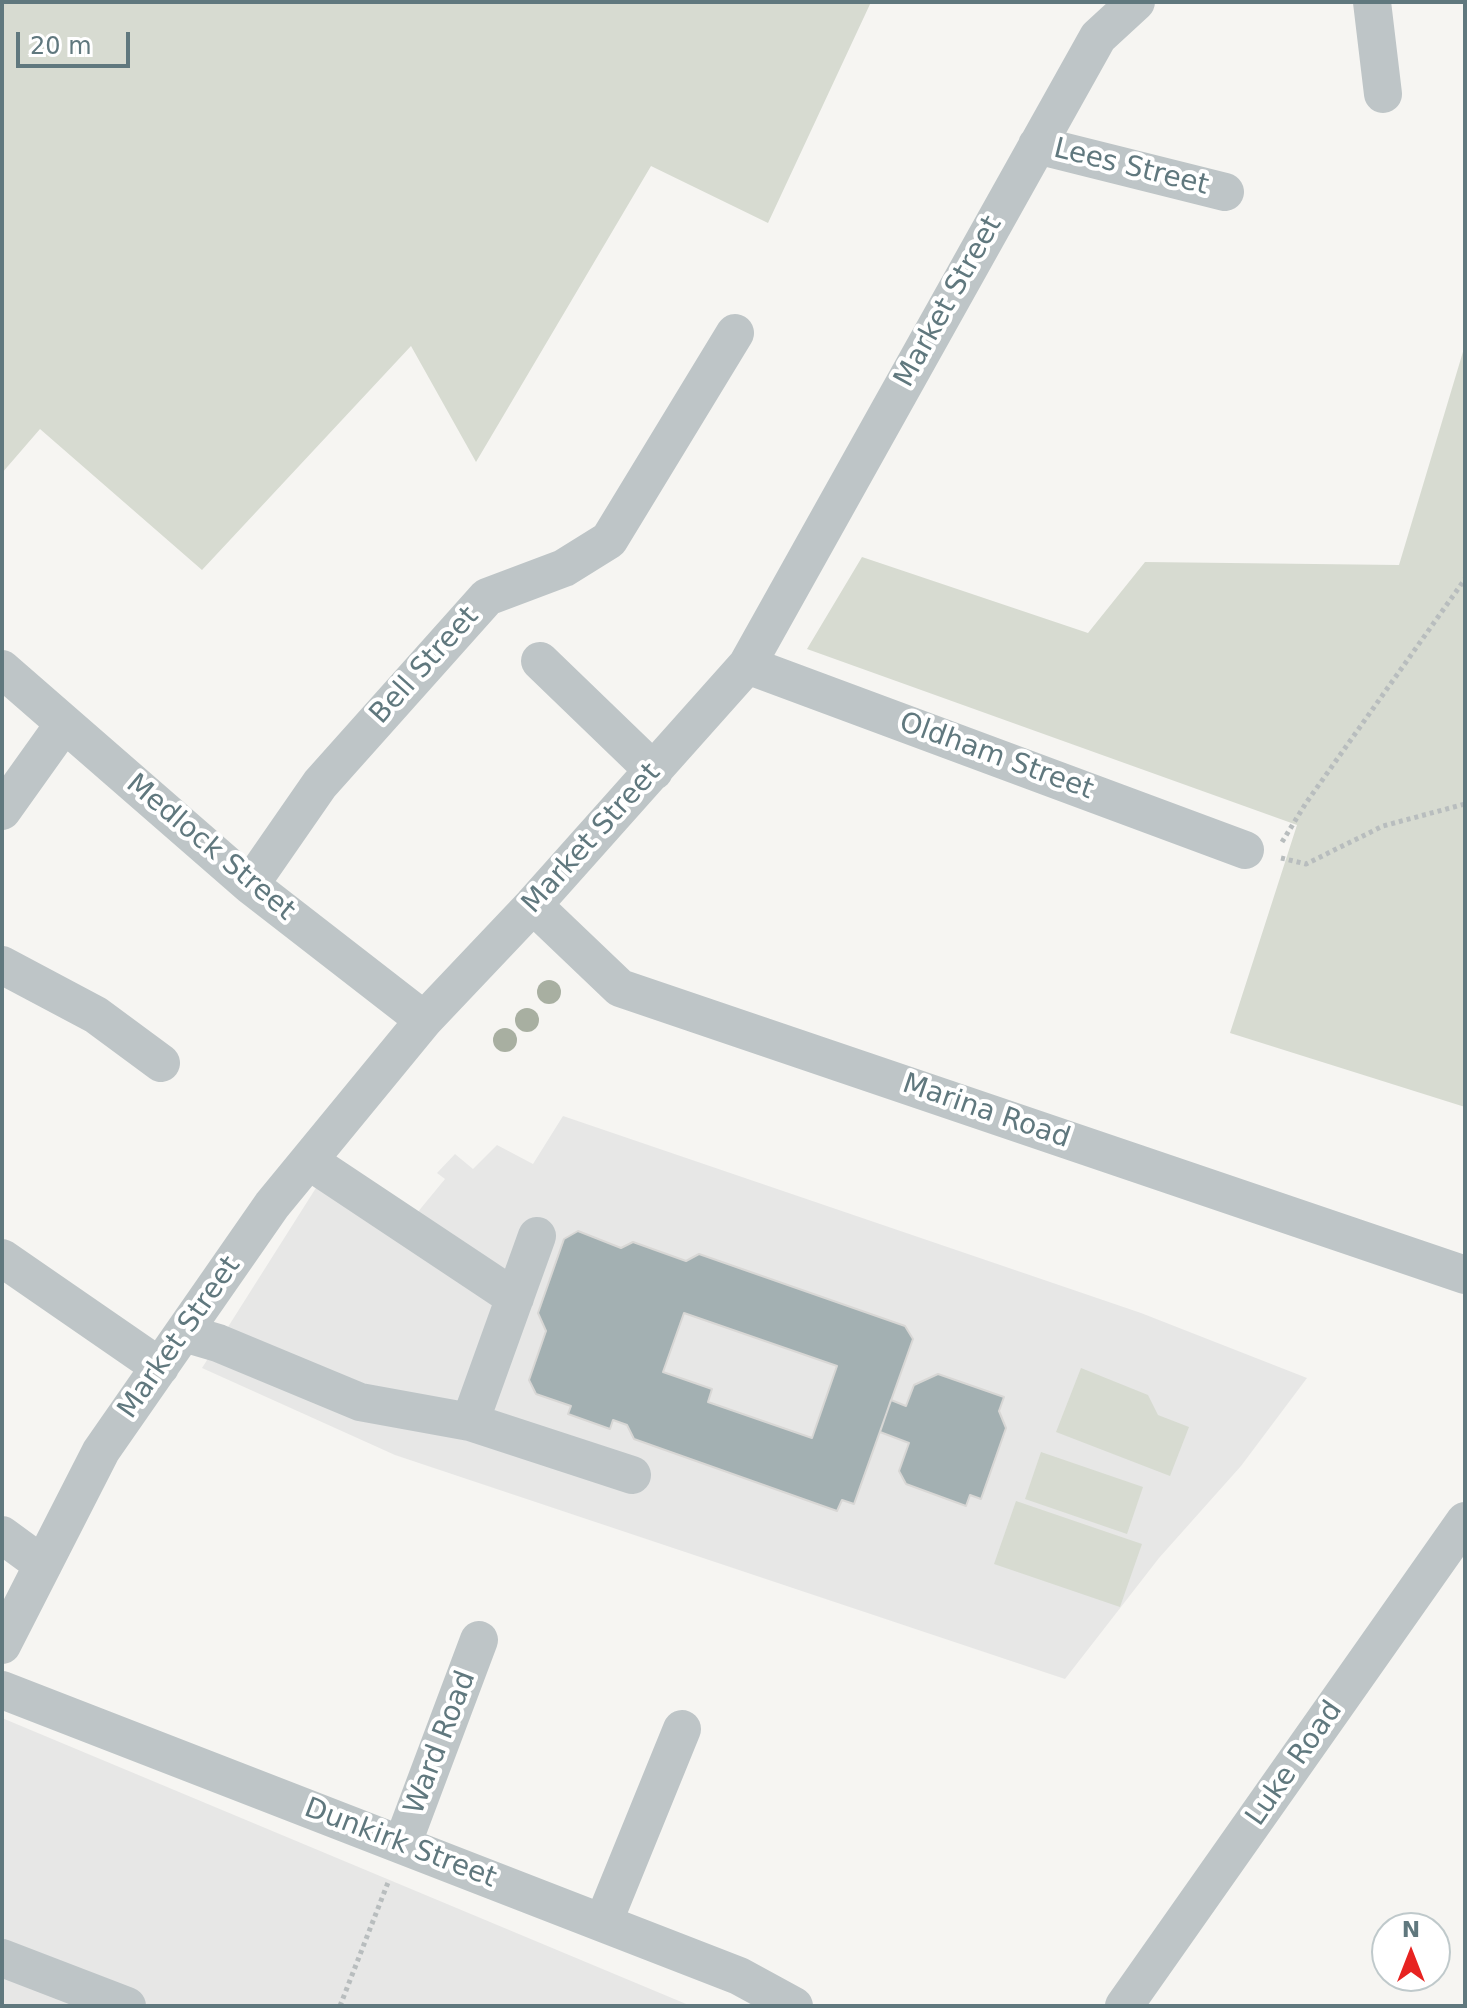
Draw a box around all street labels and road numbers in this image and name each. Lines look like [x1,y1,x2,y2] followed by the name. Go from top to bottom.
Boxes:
[1050,133,1212,203] street label: Lees Street
[888,211,1010,393] street label: Market Street
[364,601,486,731] street label: Bell Street
[895,706,1097,808] street label: Oldham Street
[516,757,668,921] street label: Market Street
[119,768,301,928] street label: Medlock Street
[898,1068,1074,1156] street label: Marina Road
[112,1250,248,1426] street label: Market Street
[398,1666,484,1820] street label: Ward Road
[1240,1695,1350,1833] street label: Luke Road
[299,1792,501,1896] street label: Dunkirk Street

